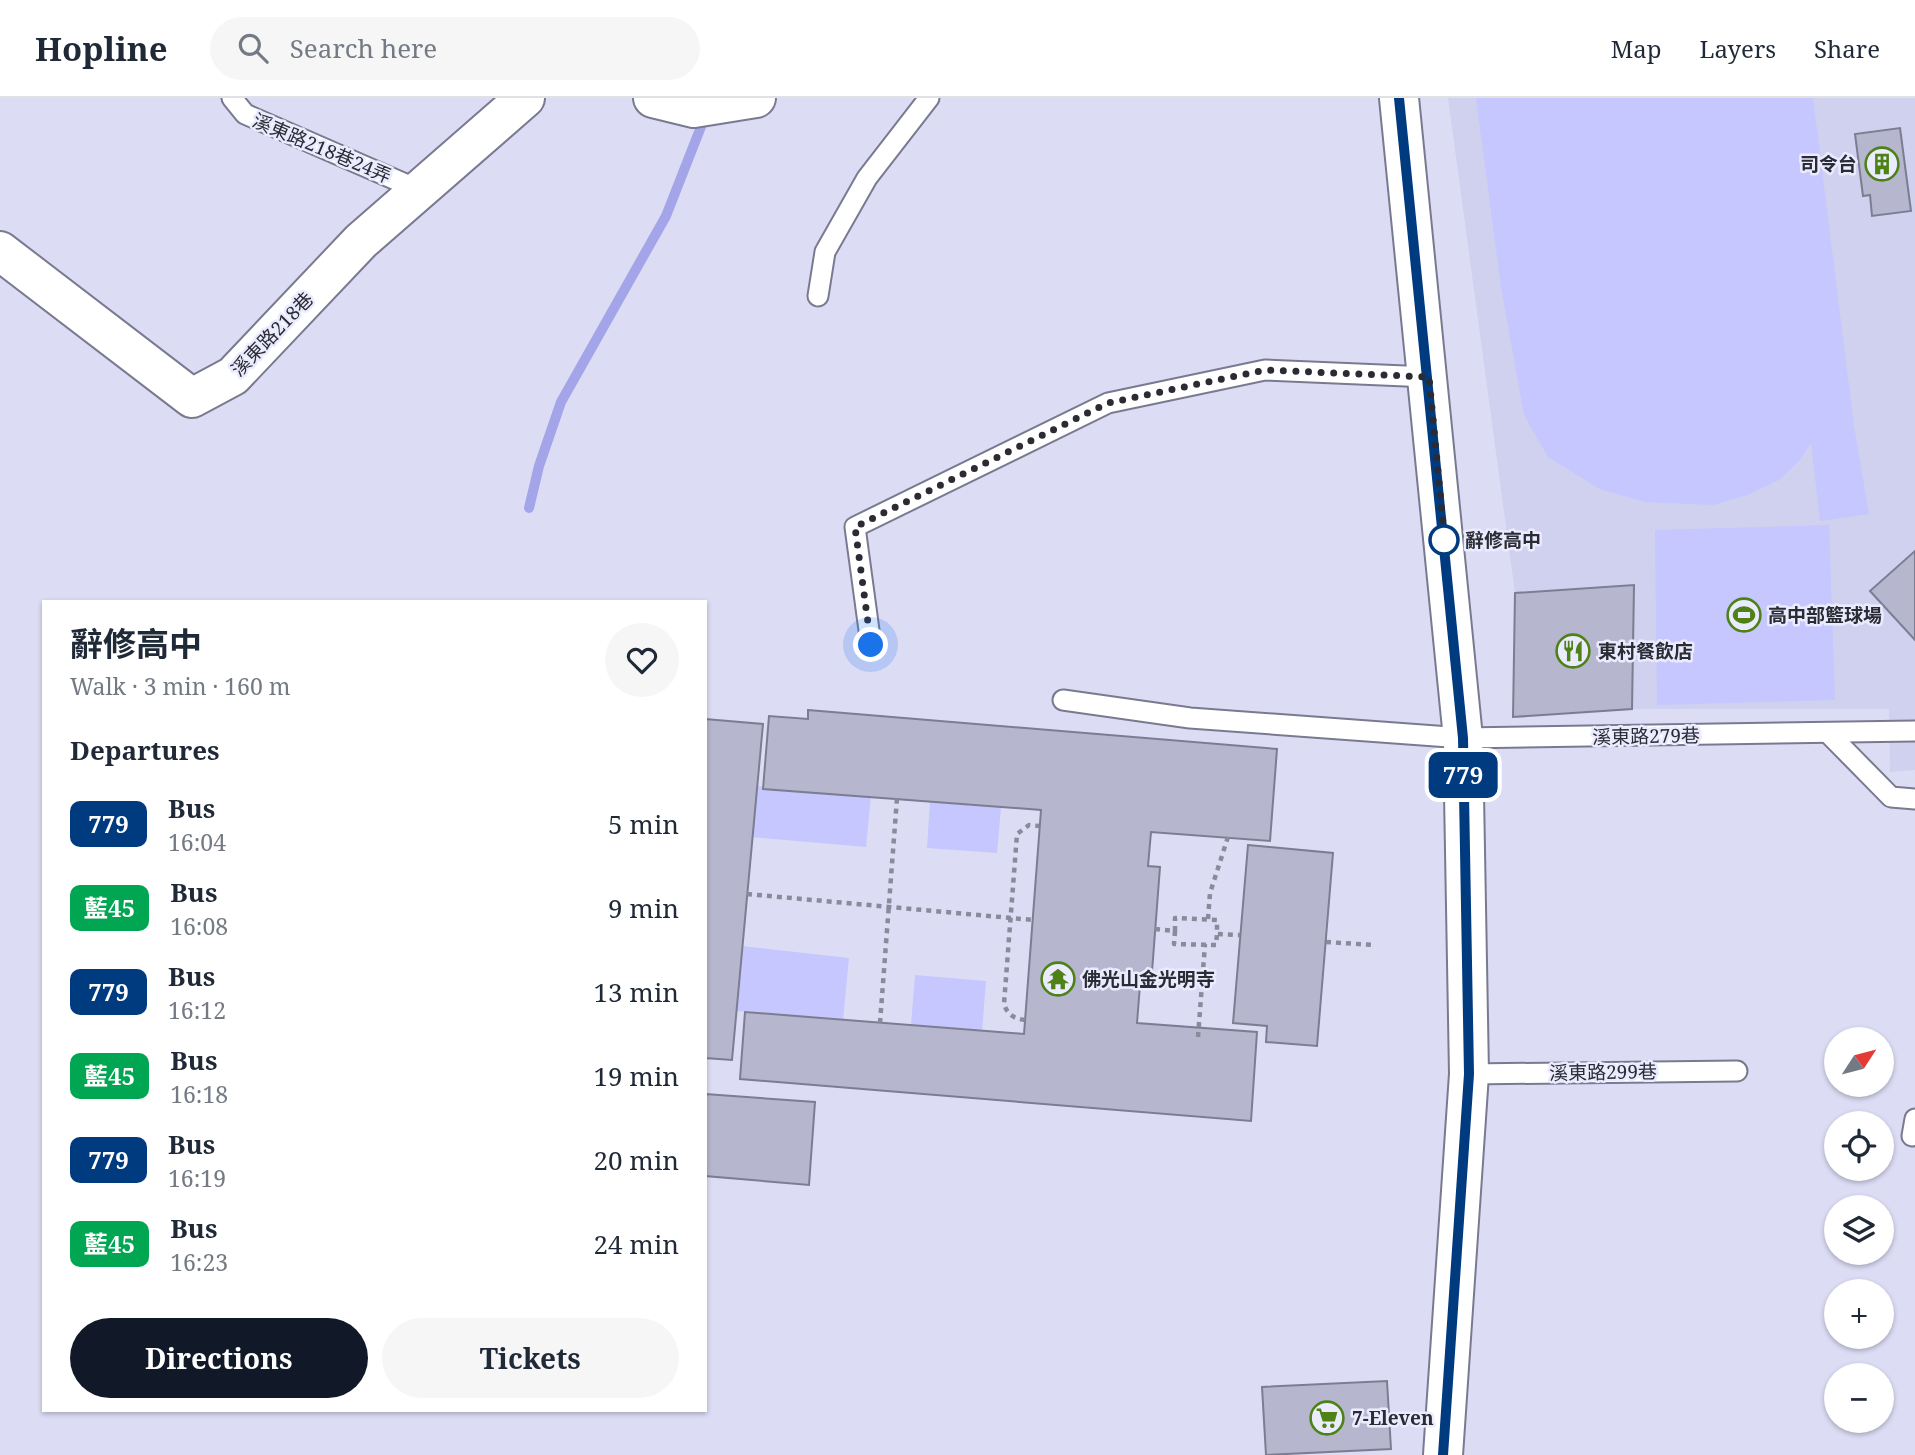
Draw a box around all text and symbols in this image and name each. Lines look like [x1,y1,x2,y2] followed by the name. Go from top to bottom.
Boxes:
[210,17,700,80] search box
[35,26,168,71] text: Hopline
[234,29,272,67] icon: search
[290,30,437,66] text: Search here
[1611,32,1662,65] text: Map
[1700,32,1776,65] text: Layers
[1814,32,1880,65] text: Share
[249,107,395,189] street label: 溪東路218巷24弄
[1863,145,1901,183] building icon: 司令台
[1800,151,1857,177] place label: 司令台
[225,286,319,382] street label: 溪東路218巷
[1429,525,1459,555] marker: 辭修高中
[1465,527,1541,553] place label: 辭修高中
[1725,596,1763,634] sports icon: 高中部籃球場
[1768,602,1882,628] place label: 高中部籃球場
[70,621,202,666] text: 辭修高中
[605,623,679,697] button: heart
[853,627,888,662] your location
[1554,632,1592,670] restaurant icon: 東村餐飲店
[1598,638,1693,664] place label: 東村餐飲店
[70,670,290,702] text: Walk · 3 min · 160 m
[1592,722,1700,750] street label: 溪東路279巷
[70,732,220,768] text: Departures
[1423,752,1503,798] line badge: 779
[1443,758,1483,791] text: 779
[168,790,215,826] text: Bus
[608,806,679,842] text: 5 min
[88,807,129,840] text: 779
[168,826,226,858] text: 16:04
[170,874,217,910] text: Bus
[608,890,679,926] text: 9 min
[84,891,135,924] text: 藍45
[170,910,228,942] text: 16:08
[168,958,215,994] text: Bus
[1039,960,1077,998] temple icon: 佛光山金光明寺
[1082,966,1215,992] place label: 佛光山金光明寺
[594,974,679,1010] text: 13 min
[88,975,129,1008] text: 779
[168,994,226,1026] text: 16:12
[1824,1027,1894,1097] north arrow
[1824,1027,1894,1433] map controls
[170,1042,217,1078] text: Bus
[594,1058,679,1094] text: 19 min
[1549,1058,1657,1086] street label: 溪東路299巷
[84,1059,135,1092] text: 藍45
[170,1078,228,1110] text: 16:18
[1824,1111,1894,1181] button: locate
[168,1126,215,1162] text: Bus
[594,1142,679,1178] text: 20 min
[88,1143,129,1176] text: 779
[168,1162,226,1194] text: 16:19
[1824,1195,1894,1265] button: layers
[170,1210,217,1246] text: Bus
[594,1226,679,1262] text: 24 min
[84,1227,135,1260] text: 藍45
[170,1246,228,1278] text: 16:23
[1824,1279,1894,1349] button: +
[70,1318,368,1398] button: Directions
[382,1318,679,1398] button: Tickets
[1824,1363,1894,1433] button: −
[1308,1399,1346,1437] supermarket icon: 7-Eleven
[1352,1405,1434,1431] place label: 7-Eleven

